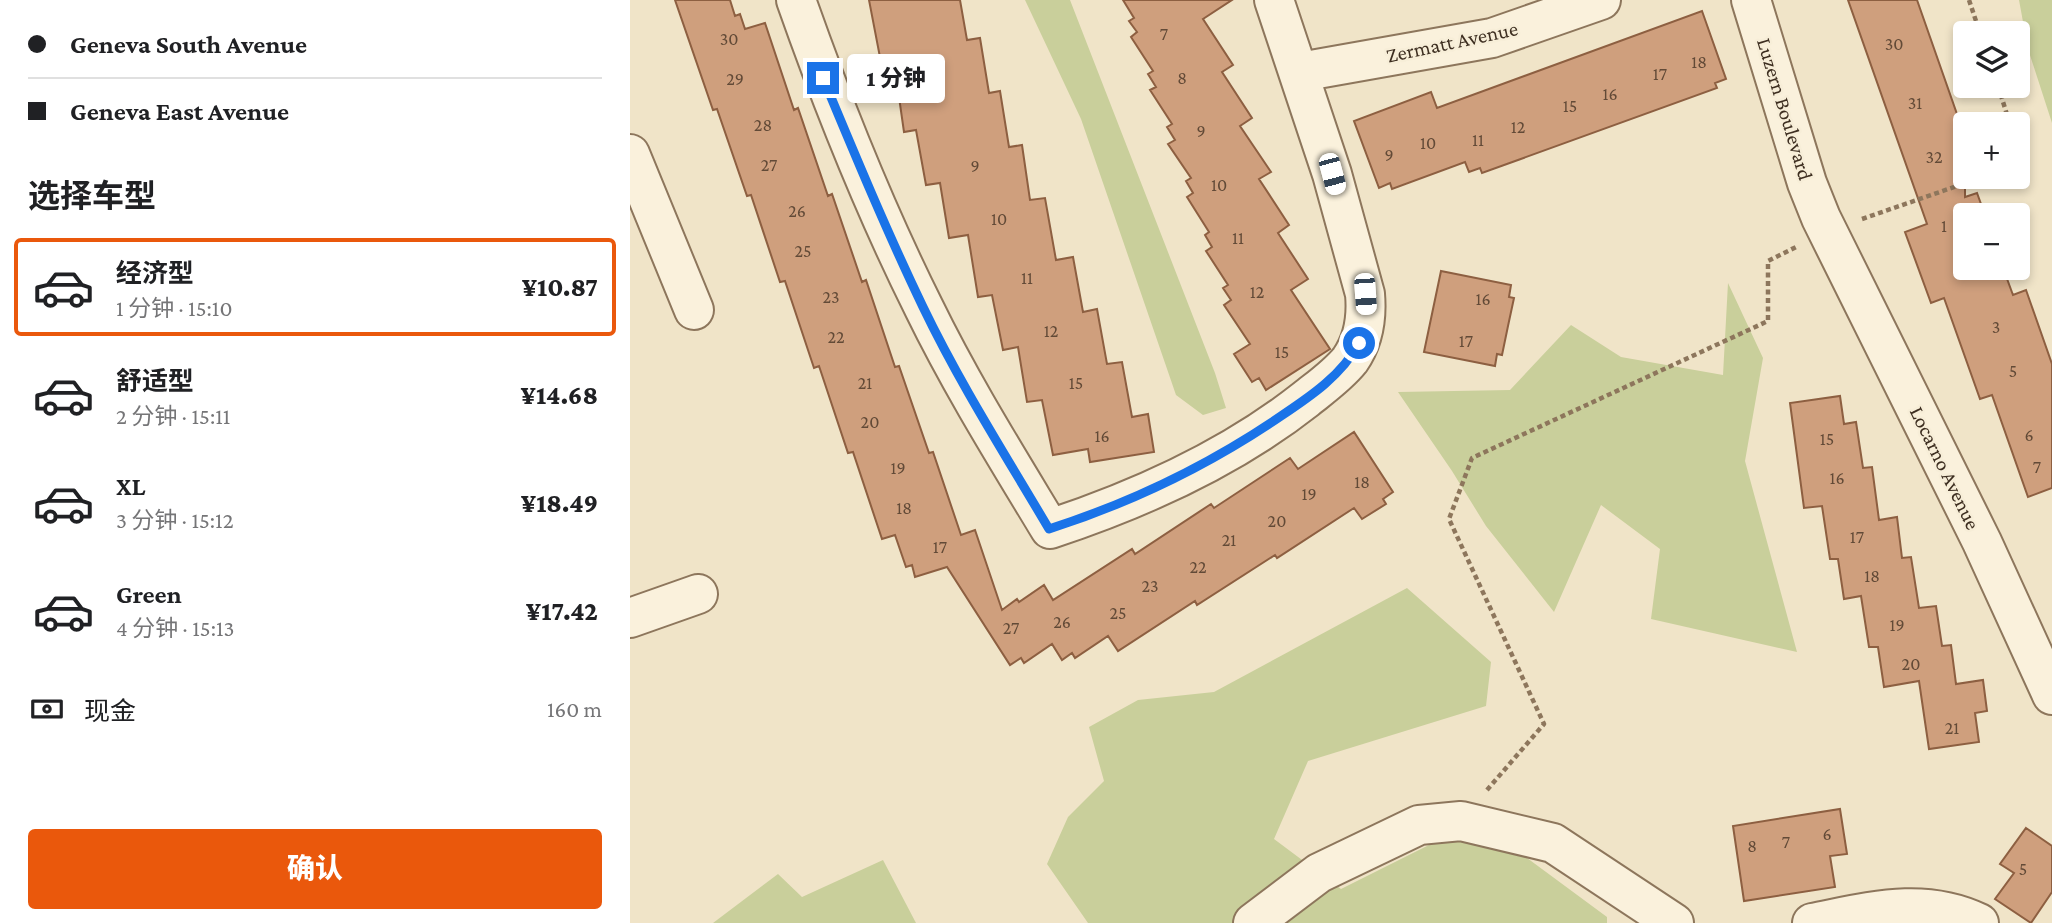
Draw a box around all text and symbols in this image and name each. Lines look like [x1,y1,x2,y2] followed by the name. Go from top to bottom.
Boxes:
[1384,16,1520,68] street label: Zermatt Avenue
[1953,21,2030,280] map controls
[1953,21,2030,98] button: layers
[1160,24,1168,44] house number: 7
[720,29,738,49] house number: 30
[70,30,307,59] text: Geneva South Avenue
[1885,34,1903,54] house number: 30
[1752,35,1818,183] street label: Luzern Boulevard
[1691,52,1707,72] house number: 18
[848,54,946,102] callout: 1 分钟
[807,62,839,94] route end
[1653,64,1667,84] house number: 17
[866,65,926,91] text: 1 分钟
[1177,68,1187,88] house number: 8
[726,69,744,89] house number: 29
[1602,84,1618,104] house number: 16
[1908,93,1922,113] house number: 31
[1563,96,1577,116] house number: 15
[70,97,289,126] text: Geneva East Avenue
[1953,112,2030,189] button: +
[754,115,772,135] house number: 28
[1511,117,1525,137] house number: 12
[1196,121,1206,141] house number: 9
[1472,130,1484,150] house number: 11
[1420,133,1436,153] house number: 10
[1384,145,1394,165] house number: 9
[1925,147,1943,167] house number: 32
[1317,151,1348,197] car
[761,155,777,175] house number: 27
[970,156,980,176] house number: 9
[1211,175,1227,195] house number: 10
[28,178,156,214] text: 选择车型
[788,201,806,221] house number: 26
[1953,203,2030,280] button: −
[991,209,1007,229] house number: 10
[1941,216,1947,236] house number: 1
[1232,228,1244,248] house number: 11
[794,241,812,261] house number: 25
[32,256,95,319] icon: car
[116,259,194,288] text: 经济型
[1021,268,1033,288] house number: 11
[1354,272,1377,316] car
[522,273,598,302] text: ¥10.87
[1250,282,1264,302] house number: 12
[822,287,840,307] house number: 23
[1475,289,1491,309] house number: 16
[116,295,232,321] text: 1 分钟 · 15:10
[1992,317,2000,337] house number: 3
[1044,321,1058,341] house number: 12
[827,327,845,347] house number: 22
[1343,327,1375,359] route start
[1459,331,1473,351] house number: 17
[1275,342,1289,362] house number: 15
[2009,361,2017,381] house number: 5
[32,364,95,427] icon: car
[116,367,194,396] text: 舒适型
[858,373,872,393] house number: 21
[1069,373,1083,393] house number: 15
[521,381,598,410] text: ¥14.68
[1905,402,1985,534] street label: Locarno Avenue
[116,403,230,429] text: 2 分钟 · 15:11
[861,412,879,432] house number: 20
[2024,425,2034,445] house number: 6
[1094,426,1110,446] house number: 16
[1820,429,1834,449] house number: 15
[2033,457,2041,477] house number: 7
[890,458,906,478] house number: 19
[1829,468,1845,488] house number: 16
[32,472,95,535] icon: car
[116,472,145,501] text: XL
[1354,472,1370,492] house number: 18
[1301,484,1317,504] house number: 19
[521,489,598,518] text: ¥18.49
[896,498,912,518] house number: 18
[116,507,234,533] text: 3 分钟 · 15:12
[1268,511,1286,531] house number: 20
[1850,527,1864,547] house number: 17
[1222,530,1236,550] house number: 21
[933,537,947,557] house number: 17
[1189,557,1207,577] house number: 22
[1864,566,1880,586] house number: 18
[1141,576,1159,596] house number: 23
[32,580,95,643] icon: car
[116,580,182,609] text: Green
[526,597,598,626] text: ¥17.42
[1109,603,1127,623] house number: 25
[1053,612,1071,632] house number: 26
[116,615,235,641] text: 4 分钟 · 15:13
[1889,615,1905,635] house number: 19
[1003,618,1019,638] house number: 27
[1902,654,1920,674] house number: 20
[28,690,66,728] icon: cash
[547,696,602,722] text: 160 m
[84,697,136,726] text: 现金
[1945,718,1959,738] house number: 21
[1822,824,1832,844] house number: 6
[28,829,602,909] button: 确认
[1782,832,1790,852] house number: 7
[1747,836,1757,856] house number: 8
[2019,859,2027,879] house number: 5

